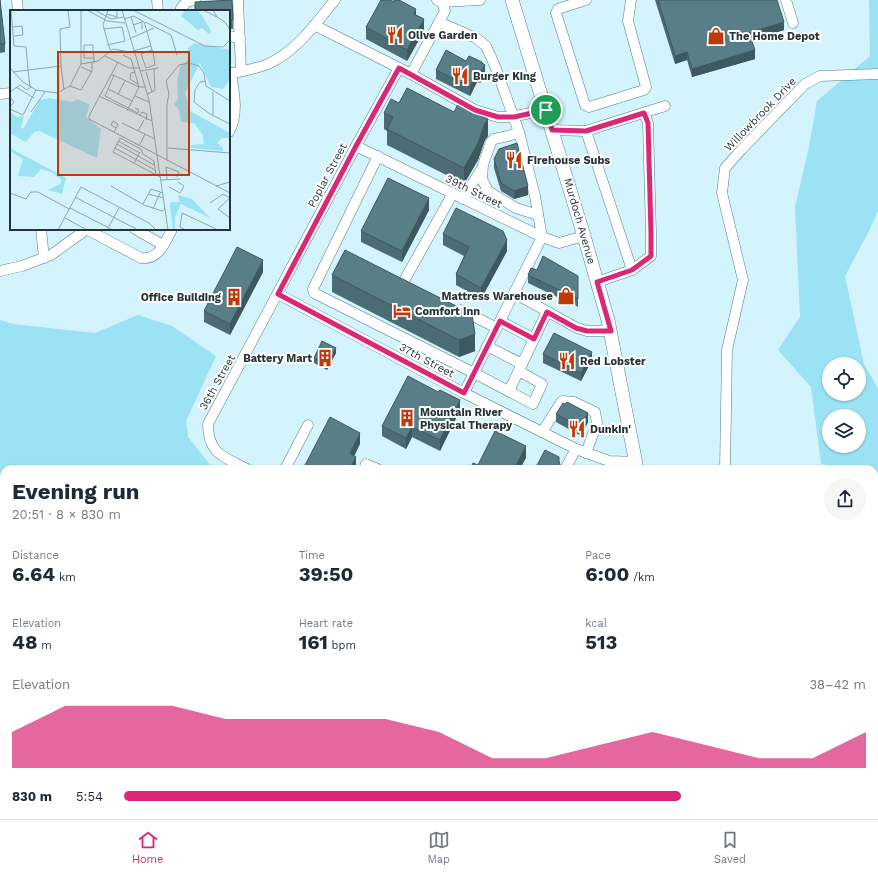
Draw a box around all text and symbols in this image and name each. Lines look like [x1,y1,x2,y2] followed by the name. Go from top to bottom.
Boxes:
[10,10,230,230] inset map
[385,25,405,45] restaurant icon: Olive Garden
[706,26,726,46] shop icon: The Home Depot
[408,29,478,42] place label: Olive Garden
[729,30,820,43] place label: The Home Depot
[450,66,470,86] restaurant icon: Burger King
[473,70,537,83] place label: Burger King
[722,75,799,154] street label: Willowbrook Drive
[529,93,563,127] pin
[535,99,557,121] icon: arrive
[305,141,350,210] street label: Poplar Street
[504,150,524,170] restaurant icon: Firehouse Subs
[527,154,610,167] place label: Firehouse Subs
[443,172,505,211] street label: 39th Street
[561,177,598,266] street label: Murdoch Avenue
[556,286,576,306] shop icon: Mattress Warehouse
[224,287,244,307] building icon: Office Building
[442,290,553,303] place label: Mattress Warehouse
[141,291,222,304] place label: Office Building
[392,301,412,321] hotel icon: Comfort Inn
[415,305,480,318] place label: Comfort Inn
[397,341,457,381] street label: 37th Street
[315,348,335,368] building icon: Battery Mart
[557,351,577,371] restaurant icon: Red Lobster
[197,352,238,412] street label: 36th Street
[243,352,312,365] place label: Battery Mart
[580,355,646,368] place label: Red Lobster
[822,357,866,453] map controls
[822,357,866,401] button: locate
[420,406,513,432] place label: Mountain River Physical Therapy
[397,408,417,428] building icon: Mountain River Physical Therapy
[822,409,866,453] button: layers
[567,419,587,439] restaurant icon: Dunkin'
[590,423,631,436] place label: Dunkin'
[824,478,866,520] button: share
[12,479,140,504] text: Evening run
[12,507,121,522] text: 20:51 · 8 × 830 m
[12,549,59,562] text: Distance
[299,549,325,562] text: Time
[585,549,611,562] text: Pace
[12,562,55,586] text: 6.64
[299,562,353,586] text: 39:50
[585,562,629,586] text: 6:00
[55,571,76,584] text: km
[629,571,655,584] text: /km
[12,617,61,630] text: Elevation
[299,617,353,630] text: Heart rate
[585,617,607,630] text: kcal
[12,630,37,654] text: 48
[299,630,328,654] text: 161
[585,630,617,654] text: 513
[37,639,52,652] text: m
[328,639,356,652] text: bpm
[12,677,70,692] text: Elevation
[809,677,866,692] text: 38–42 m
[12,789,52,804] text: 830 m
[76,789,103,804] text: 5:54
[132,829,163,866] tab: Home
[427,829,450,866] tab: Map
[714,829,746,866] tab: Saved

